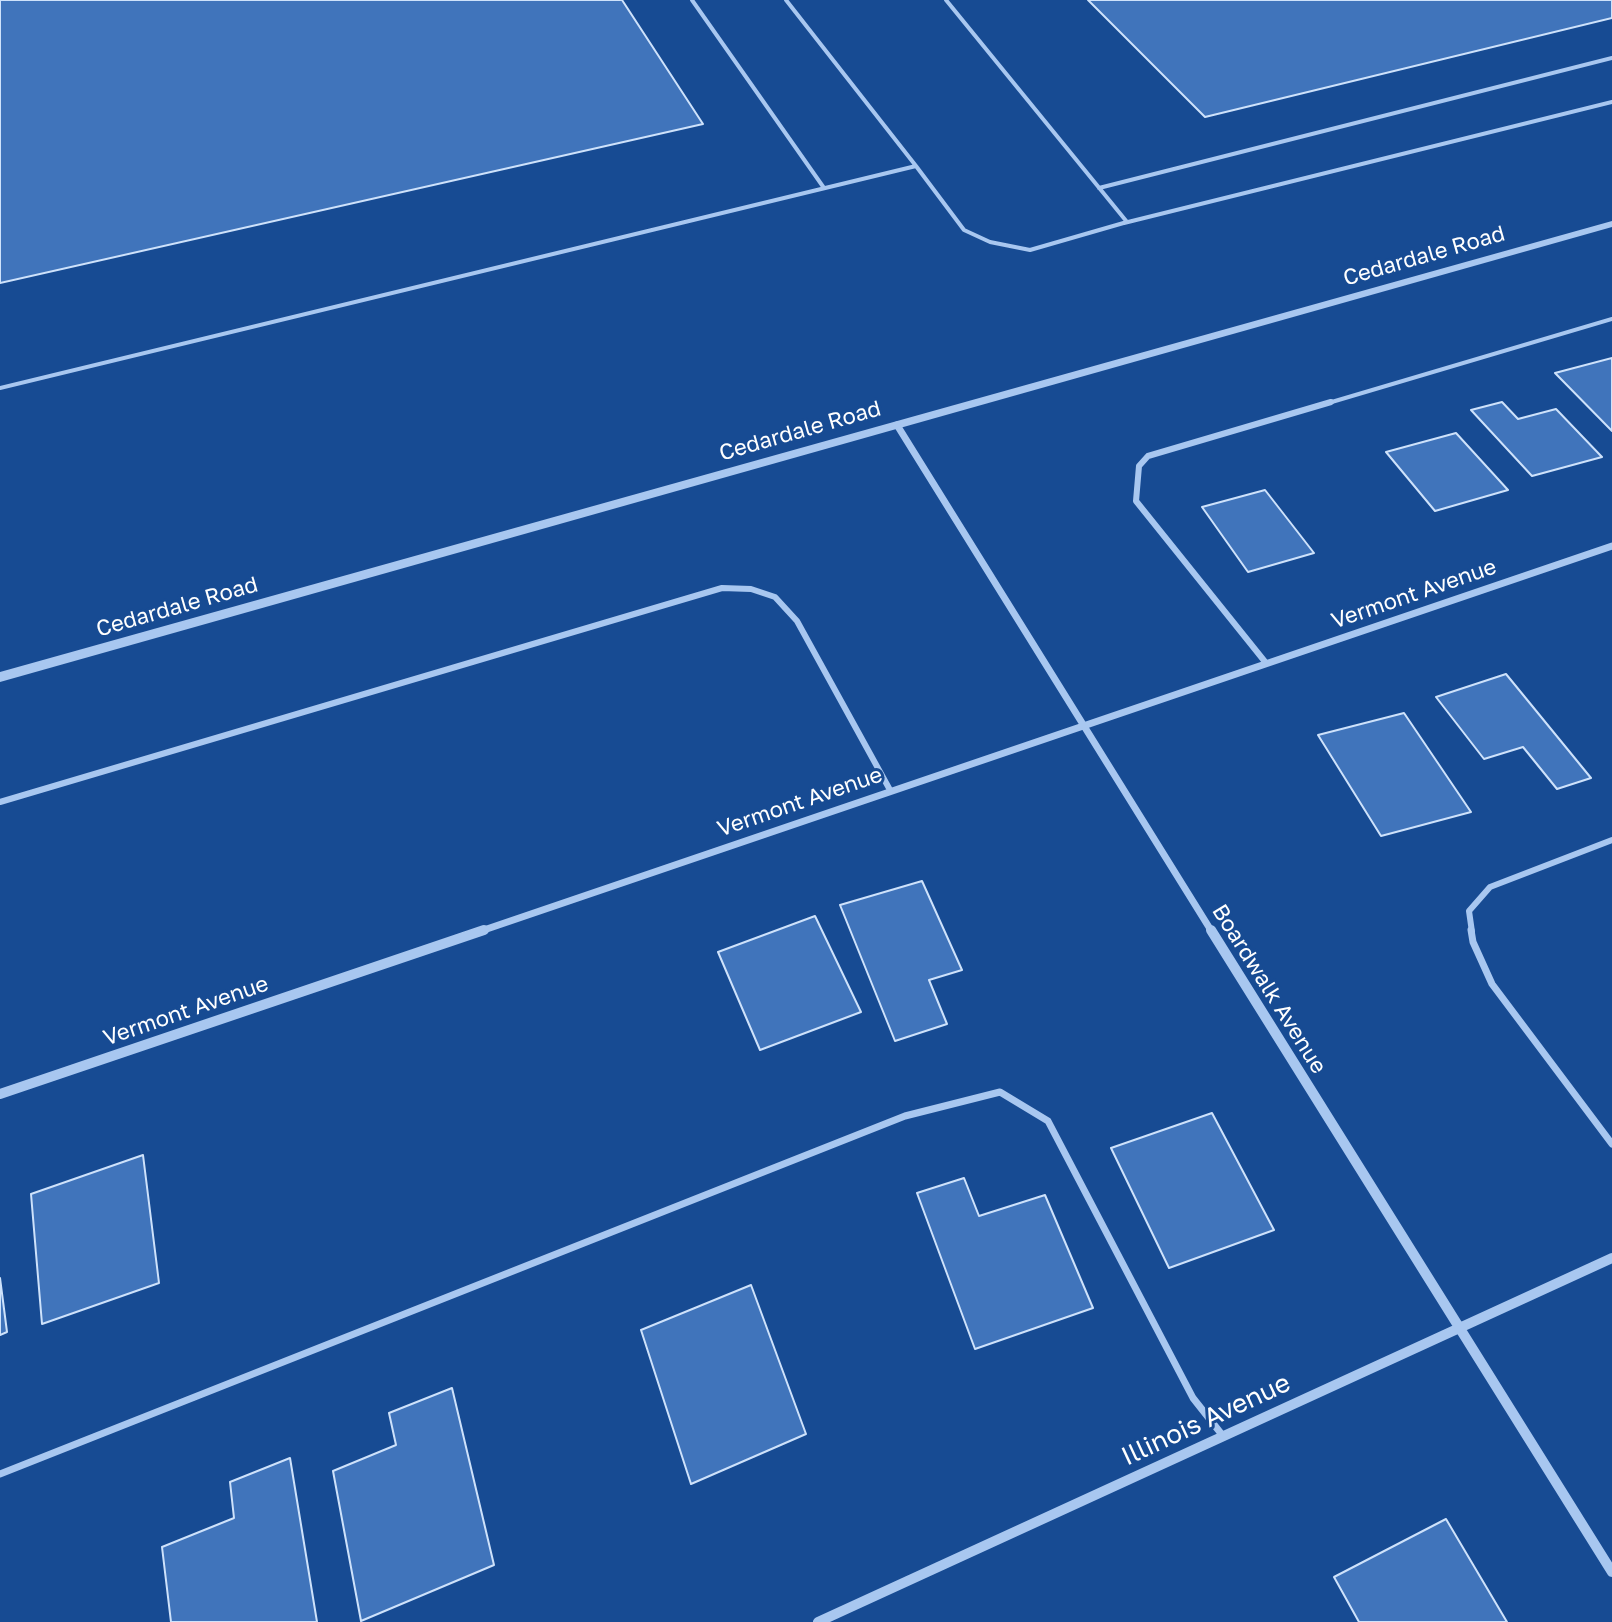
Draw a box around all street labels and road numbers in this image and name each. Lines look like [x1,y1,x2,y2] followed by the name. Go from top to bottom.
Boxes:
[1340,220,1508,292] street label: Cedardale Road
[716,395,884,467] street label: Cedardale Road
[1328,553,1500,635] street label: Vermont Avenue
[93,571,261,643] street label: Cedardale Road
[714,761,886,843] street label: Vermont Avenue
[1206,899,1332,1079] street label: Boardwalk Avenue
[100,970,272,1052] street label: Vermont Avenue
[1117,1367,1295,1473] street label: Illinois Avenue

